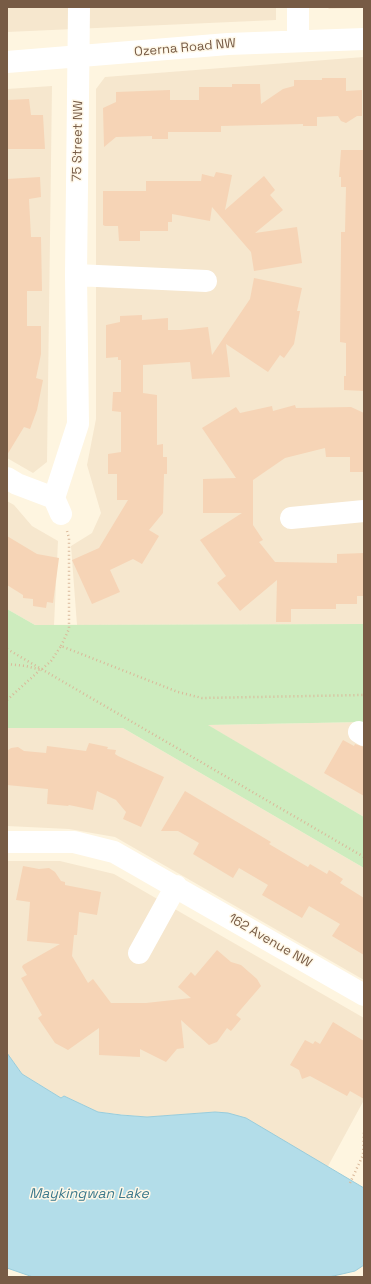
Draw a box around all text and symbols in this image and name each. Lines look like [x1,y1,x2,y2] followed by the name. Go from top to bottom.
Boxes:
[134,36,236,60] street label: Ozerna Road NW
[69,100,87,182] street label: 75 Street NW
[225,911,315,971] street label: 162 Avenue NW
[29,1186,149,1202] water label: Maykingwan Lake

